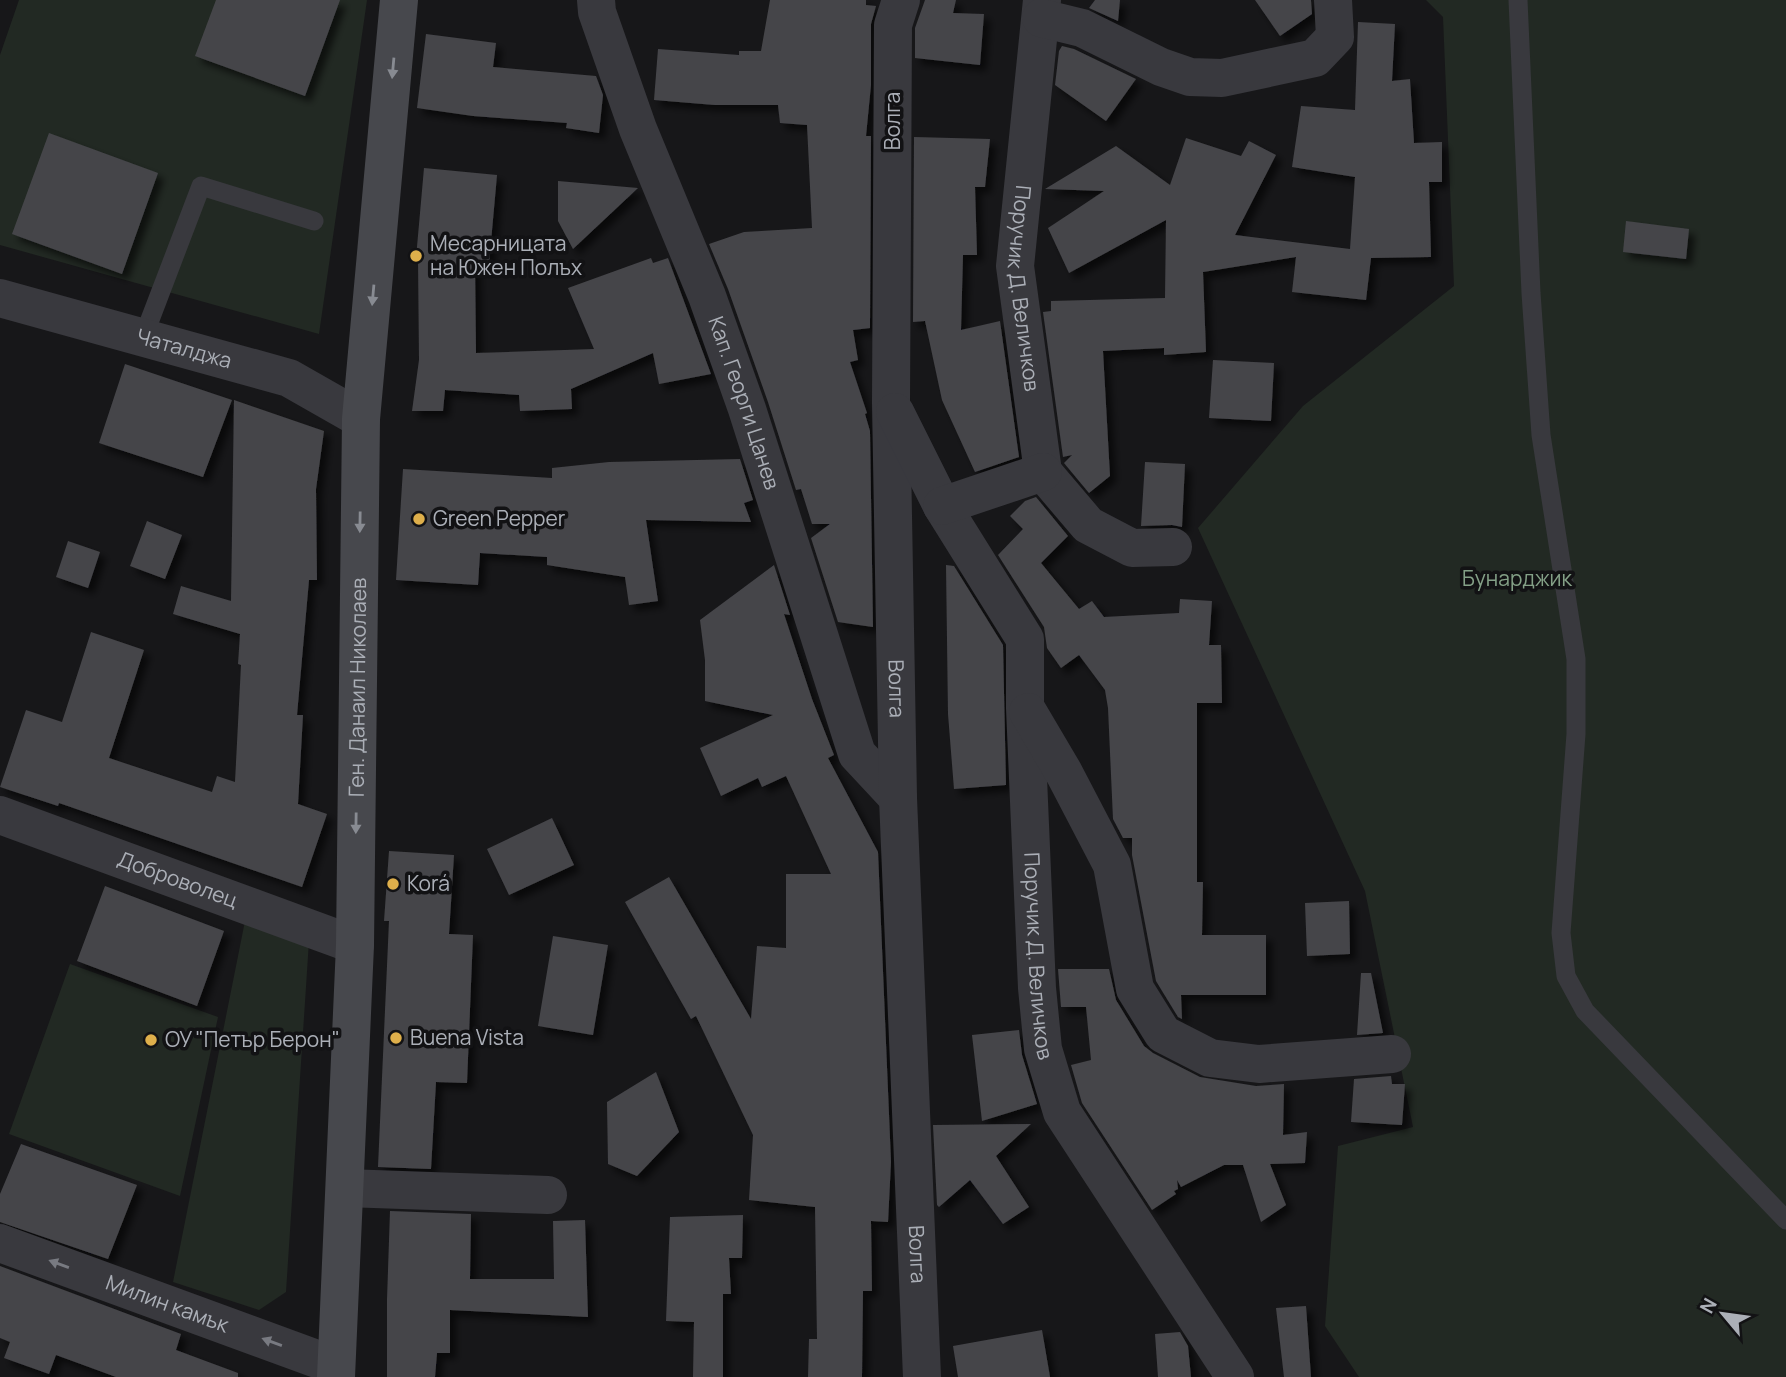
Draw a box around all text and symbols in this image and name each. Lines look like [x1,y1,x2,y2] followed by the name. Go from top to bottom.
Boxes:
[387,57,398,79] one-way arrow
[878,92,906,150] street label: Волга
[1002,184,1047,393] street label: Поручик Д. Величков
[430,229,582,281] place label: Месарницата на Южен Полъх
[408,248,424,264] marker: Месарницата на Южен Полъх
[367,284,378,306] one-way arrow
[702,312,787,493] street label: Кап. Георги Цанев
[134,321,235,375] street label: Чаталджа
[433,504,566,532] place label: Green Pepper
[354,511,366,533] one-way arrow
[411,511,427,527] marker: Green Pepper
[1462,564,1573,592] park label: Бунарджик
[342,577,372,797] street label: Ген. Данаил Николаев
[883,659,912,718] street label: Волга
[351,812,362,834] one-way arrow
[114,844,242,914] street label: Доброволец
[1018,852,1060,1063] street label: Поручик Д. Величков
[407,869,450,897] place label: Korá
[385,876,401,892] marker: Korá
[410,1023,524,1051] place label: Buena Vista
[165,1025,340,1053] place label: ОУ "Петър Берон"
[388,1030,404,1046] marker: Buena Vista
[143,1032,159,1048] marker: ОУ "Петър Берон"
[903,1224,933,1284] street label: Волга
[48,1259,69,1270] one-way arrow
[102,1268,233,1339] street label: Милин камък
[1688,1279,1758,1349] north arrow
[1693,1293,1723,1318] text: N
[262,1336,283,1347] one-way arrow

